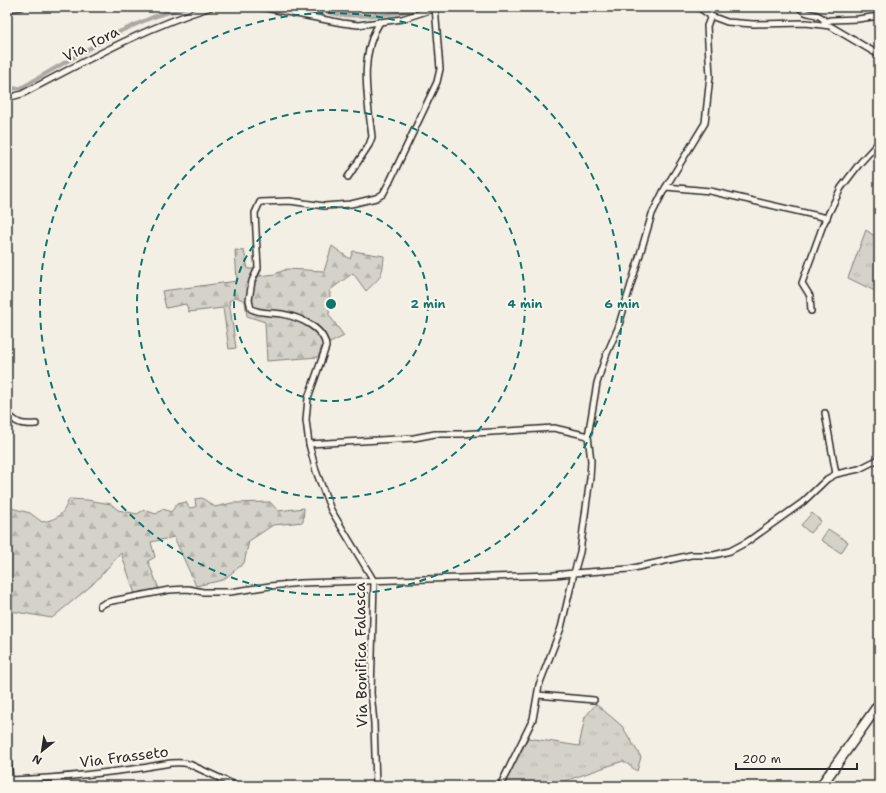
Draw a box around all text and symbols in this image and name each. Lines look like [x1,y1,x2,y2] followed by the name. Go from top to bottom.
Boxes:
[60,21,123,67] street label: Via Tora
[411,296,446,312] text: 2 min
[508,296,543,312] text: 4 min
[605,296,640,312] text: 6 min
[324,297,338,311] centre of rings
[350,581,372,728] street label: Via Bonifica Falasca
[22,731,62,771] north arrow
[78,742,170,772] street label: Via Frasseto
[736,745,857,771] scale bar
[29,750,45,768] text: N
[742,751,781,767] text: 200 m

